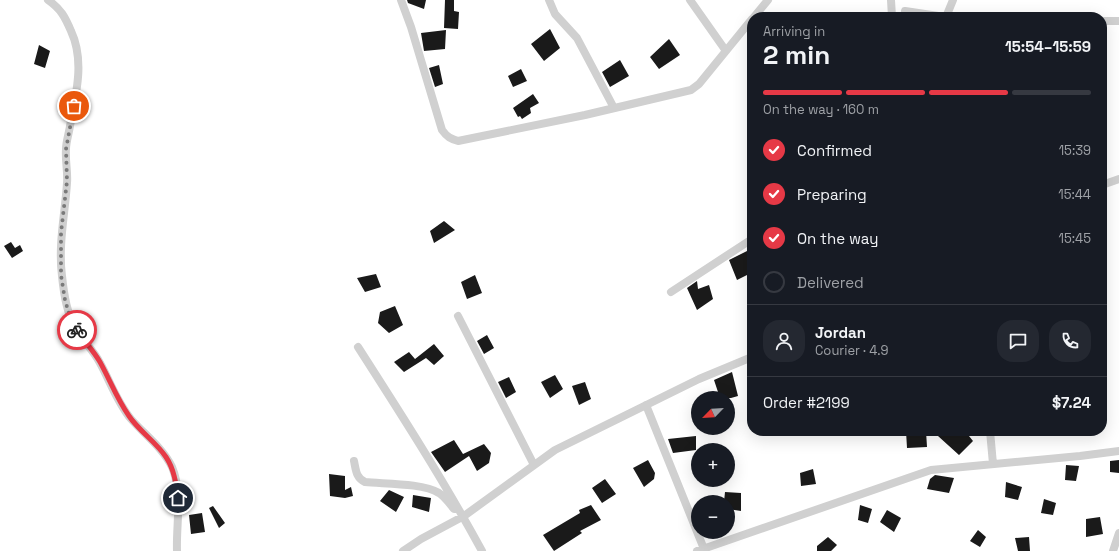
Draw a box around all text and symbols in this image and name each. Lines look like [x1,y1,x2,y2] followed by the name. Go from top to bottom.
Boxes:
[763,23,825,40] text: Arriving in
[1005,37,1091,56] text: 15:54–15:59
[763,38,830,72] text: 2 min
[57,89,91,123] pin
[63,95,85,117] icon: bag
[763,101,879,118] text: On the way · 160 m
[763,139,785,161] icon: check
[797,141,872,160] text: Confirmed
[1059,142,1091,159] text: 15:39
[763,183,785,205] icon: check
[797,185,867,204] text: Preparing
[1058,186,1091,203] text: 15:44
[763,227,785,249] icon: check
[797,229,878,248] text: On the way
[1059,230,1091,247] text: 15:45
[797,273,864,292] text: Delivered
[57,310,97,350] courier
[66,319,88,341] icon: bike
[763,320,805,362] button: person
[997,320,1039,362] button: chat
[1049,320,1091,362] button: phone
[815,323,866,342] text: Jordan
[815,342,889,359] text: Courier · 4.9
[691,391,735,435] north arrow
[691,391,735,539] map controls
[763,393,850,412] text: Order #2199
[1052,393,1091,412] text: $7.24
[691,443,735,487] button: +
[161,481,195,515] pin
[167,487,189,509] icon: home
[691,495,735,539] button: −

